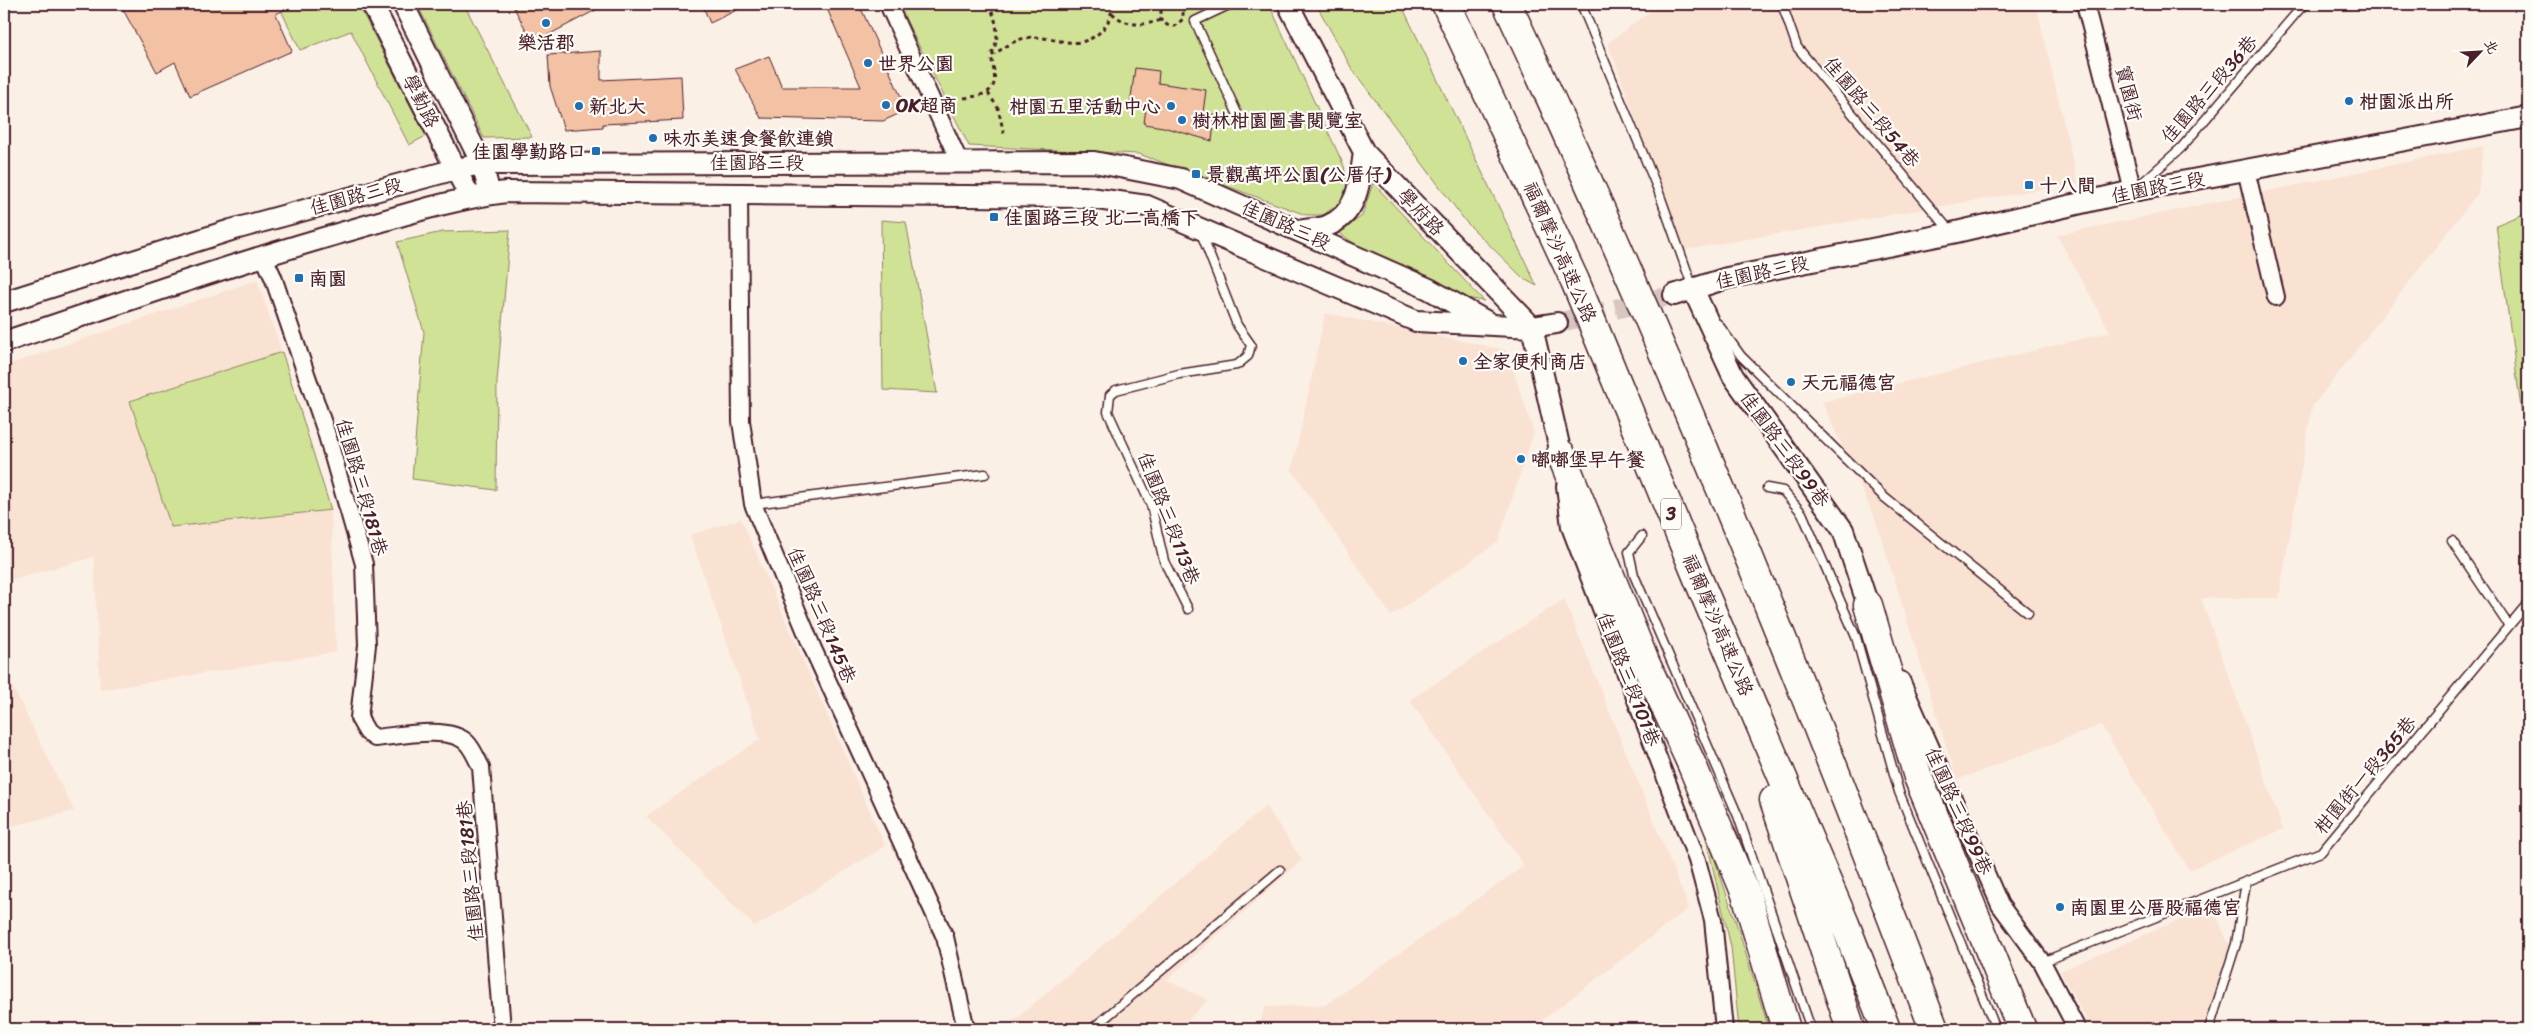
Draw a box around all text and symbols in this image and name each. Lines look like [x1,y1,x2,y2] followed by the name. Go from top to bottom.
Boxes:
[540,17,552,29] marker: 樂活郡
[517,26,575,59] place label: 樂活郡
[2152,27,2266,151] street label: 佳園路三段36巷
[2454,28,2504,78] north arrow
[2477,35,2506,58] text: 北
[878,47,954,80] place label: 世界公園
[1815,49,1929,175] street label: 佳園路三段54巷
[862,57,874,69] marker: 世界公園
[2106,61,2152,125] street label: 寶園街
[393,68,449,134] street label: 學勤路
[2359,85,2454,118] place label: 柑園派出所
[896,89,958,122] place label: OK超商
[589,90,646,123] place label: 新北大
[1009,90,1161,123] place label: 柑園五里活動中心
[2343,95,2355,107] marker: 柑園派出所
[880,99,892,111] marker: OK超商
[573,100,585,112] marker: 新北大
[1165,100,1177,112] marker: 柑園五里活動中心
[1192,104,1363,137] place label: 樹林柑園圖書閱覽室
[1176,114,1188,126] marker: 樹林柑園圖書閱覽室
[663,122,834,155] place label: 味亦美速食餐飲連鎖
[647,132,659,144] marker: 味亦美速食餐飲連鎖
[472,135,586,168] place label: 佳園學勤路口
[590,145,602,157] marker: 佳園學勤路口
[709,146,805,179] street label: 佳園路三段
[1206,158,1392,191] place label: 景觀萬坪公園(公厝仔)
[2108,162,2208,212] street label: 佳園路三段
[306,168,406,224] street label: 佳園路三段
[1190,168,1202,180] marker: 景觀萬坪公園(公厝仔)
[2039,169,2096,202] place label: 十八間
[1514,176,1606,328] street label: 福爾摩沙高速公路
[2023,179,2035,191] marker: 十八間
[1389,180,1453,244] street label: 學府路
[1236,191,1336,259] street label: 佳園路三段
[1004,201,1199,234] place label: 佳園路三段 北二高橋下
[988,211,1000,223] marker: 佳園路三段 北二高橋下
[1712,246,1812,298] street label: 佳園路三段
[309,262,347,295] place label: 南園
[293,272,305,284] marker: 南園
[1473,345,1587,378] place label: 全家便利商店
[1457,355,1469,367] marker: 全家便利商店
[1801,366,1896,399] place label: 天元福德宮
[1785,376,1797,388] marker: 天元福德宮
[1731,384,1839,514] street label: 佳園路三段99巷
[327,414,397,560] street label: 佳園路三段181巷
[1531,443,1645,476] place label: 嘟嘟堡早午餐
[1128,446,1210,590] street label: 佳園路三段113巷
[1515,453,1527,465] marker: 嘟嘟堡早午餐
[1661,498,1681,530] road number: 3
[778,542,866,688] street label: 佳園路三段145巷
[1673,549,1763,701] street label: 福爾摩沙高速公路
[1588,607,1670,751] street label: 佳園路三段101巷
[2305,708,2425,842] street label: 柑園街一段365巷
[1916,742,2002,880] street label: 佳園路三段99巷
[447,799,493,943] street label: 佳園路三段181巷
[2070,891,2241,924] place label: 南園里公厝股福德宮
[2054,901,2066,913] marker: 南園里公厝股福德宮

